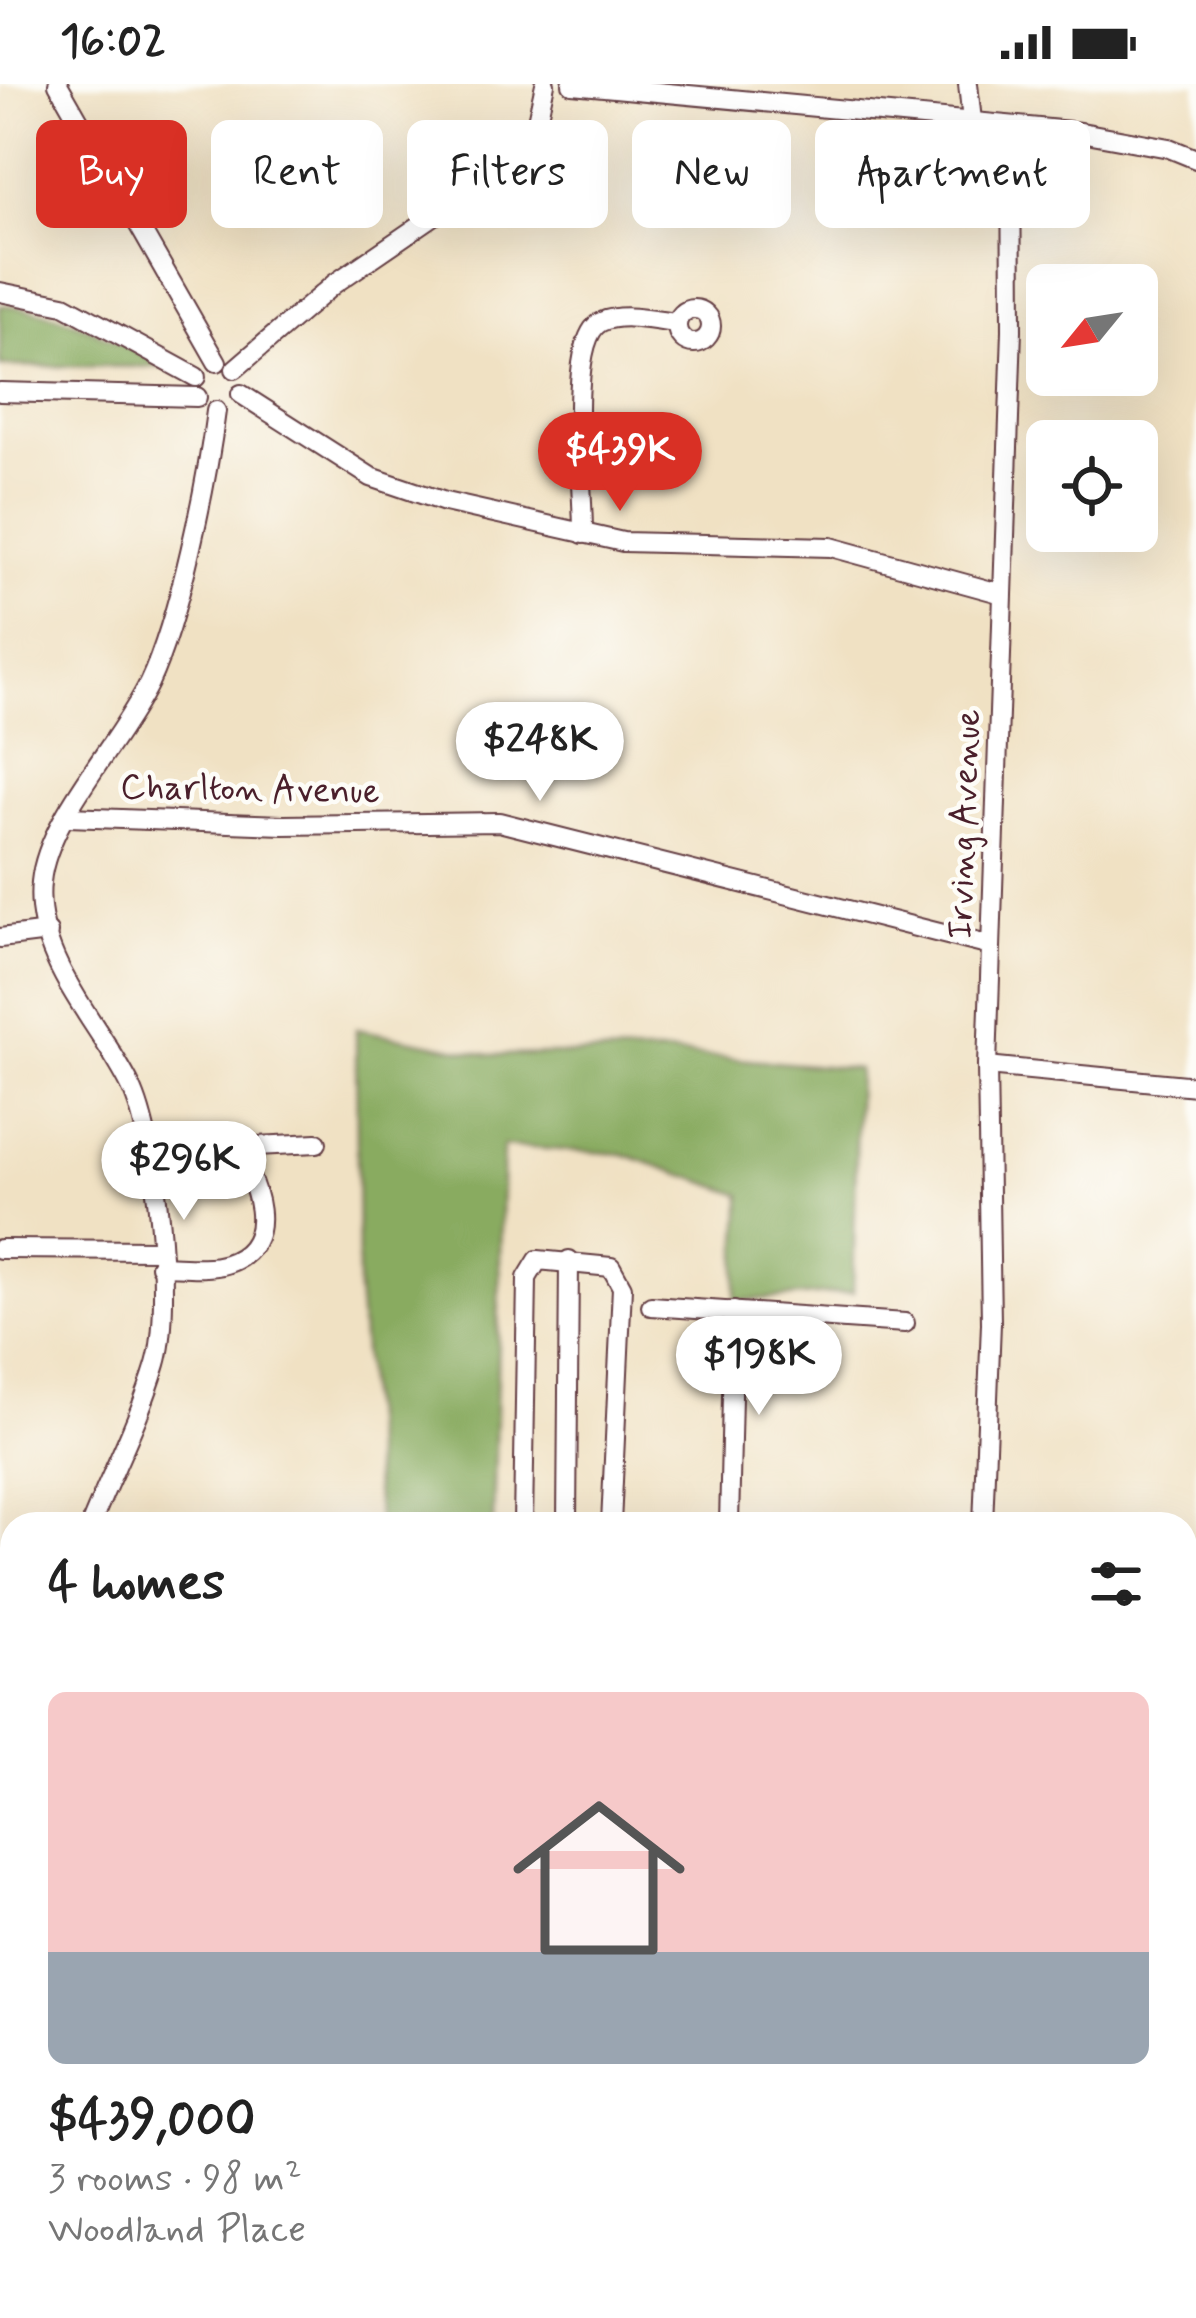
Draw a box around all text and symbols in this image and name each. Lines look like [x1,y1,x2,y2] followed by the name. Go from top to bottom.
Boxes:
[60,13,166,72] text: 16:02
[36,120,187,228] chip: Buy
[211,120,383,228] chip: Rent
[407,120,608,228] chip: Filters
[632,120,791,228] chip: New
[815,120,1090,228] chip: Apartment
[1026,264,1158,396] north arrow
[1026,264,1158,552] map controls
[536,412,704,514] pin: $439K
[1026,420,1158,552] button: locate
[565,425,675,476] text: $439K
[456,702,624,804] pin: $248K
[938,708,993,940] street label: Irving Avenue
[483,715,597,766] text: $248K
[120,765,380,816] street label: Charlton Avenue
[100,1121,268,1223] pin: $296K
[128,1134,240,1185] text: $296K
[675,1316,843,1418] pin: $198K
[703,1329,815,1380] text: $198K
[48,1551,225,1617] text: 4 homes
[1083,1551,1149,1617] icon: filters
[491,1770,707,1986] icon: home
[48,2088,255,2154] text: $439,000
[48,2154,302,2205] text: 3 rooms · 98 m²
[48,2205,306,2256] text: Woodland Place

